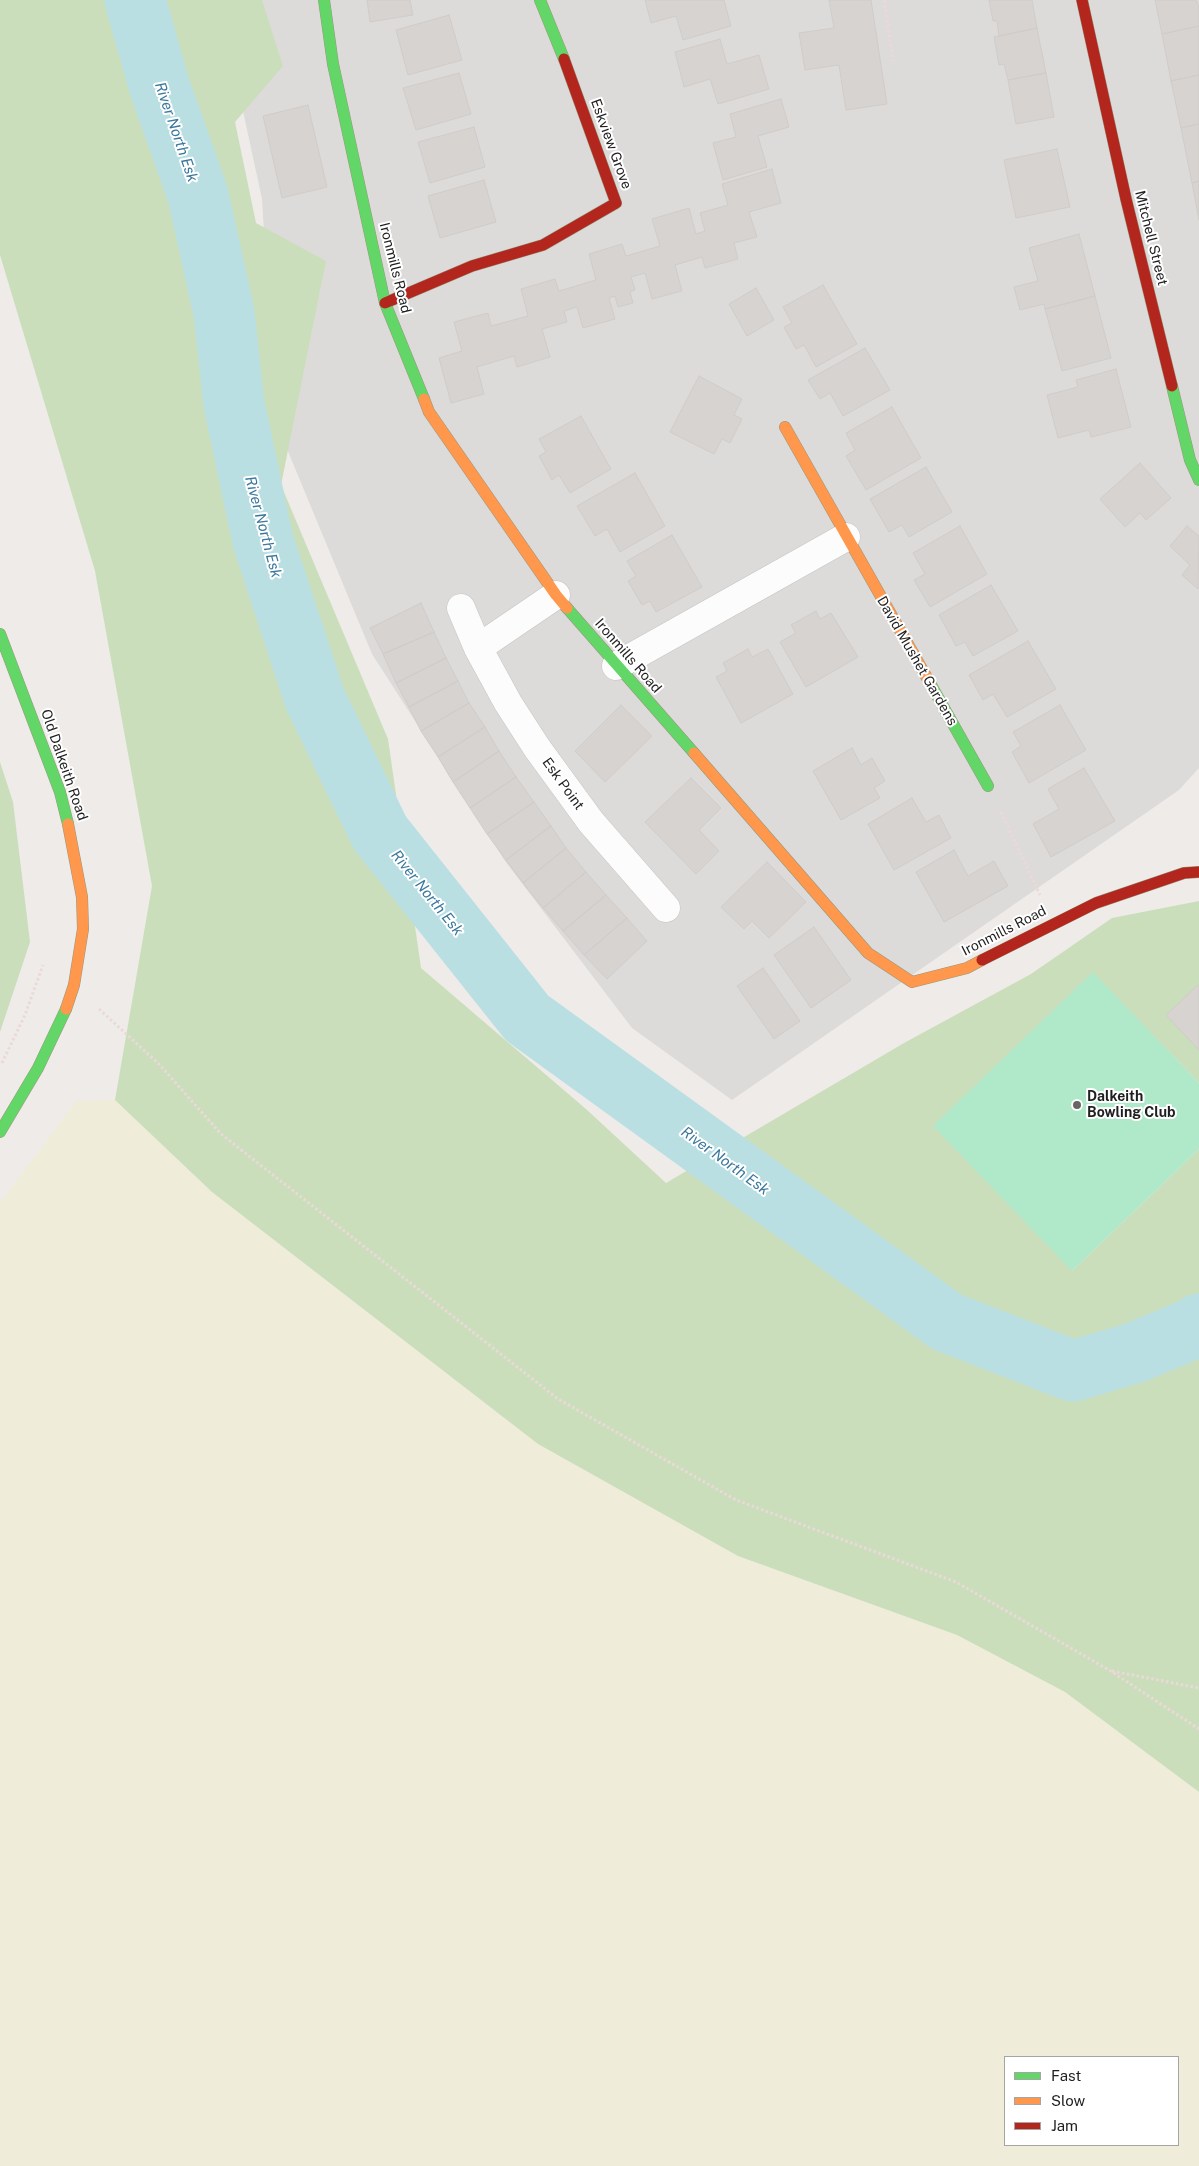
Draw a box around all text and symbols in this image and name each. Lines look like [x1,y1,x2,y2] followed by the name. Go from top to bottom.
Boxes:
[150,80,202,184] water label: River North Esk
[587,97,635,191] street label: Eskview Grove
[1131,189,1171,287] street label: Mitchell Street
[376,221,414,315] street label: Ironmills Road
[241,474,285,580] water label: River North Esk
[873,593,961,729] street label: David Mushet Gardens
[591,616,665,696] street label: Ironmills Road
[37,707,91,823] street label: Old Dalkeith Road
[538,755,588,813] street label: Esk Point
[387,847,467,939] water label: River North Esk
[959,902,1049,960] street label: Ironmills Road
[1087,1089,1176,1122] place label: Dalkeith Bowling Club
[1071,1099,1083,1111] marker: Dalkeith Bowling Club
[677,1123,773,1199] water label: River North Esk
[1004,2056,1179,2146] legend
[1051,2067,1081,2084] text: Fast
[1051,2092,1085,2109] text: Slow
[1051,2117,1078,2134] text: Jam

